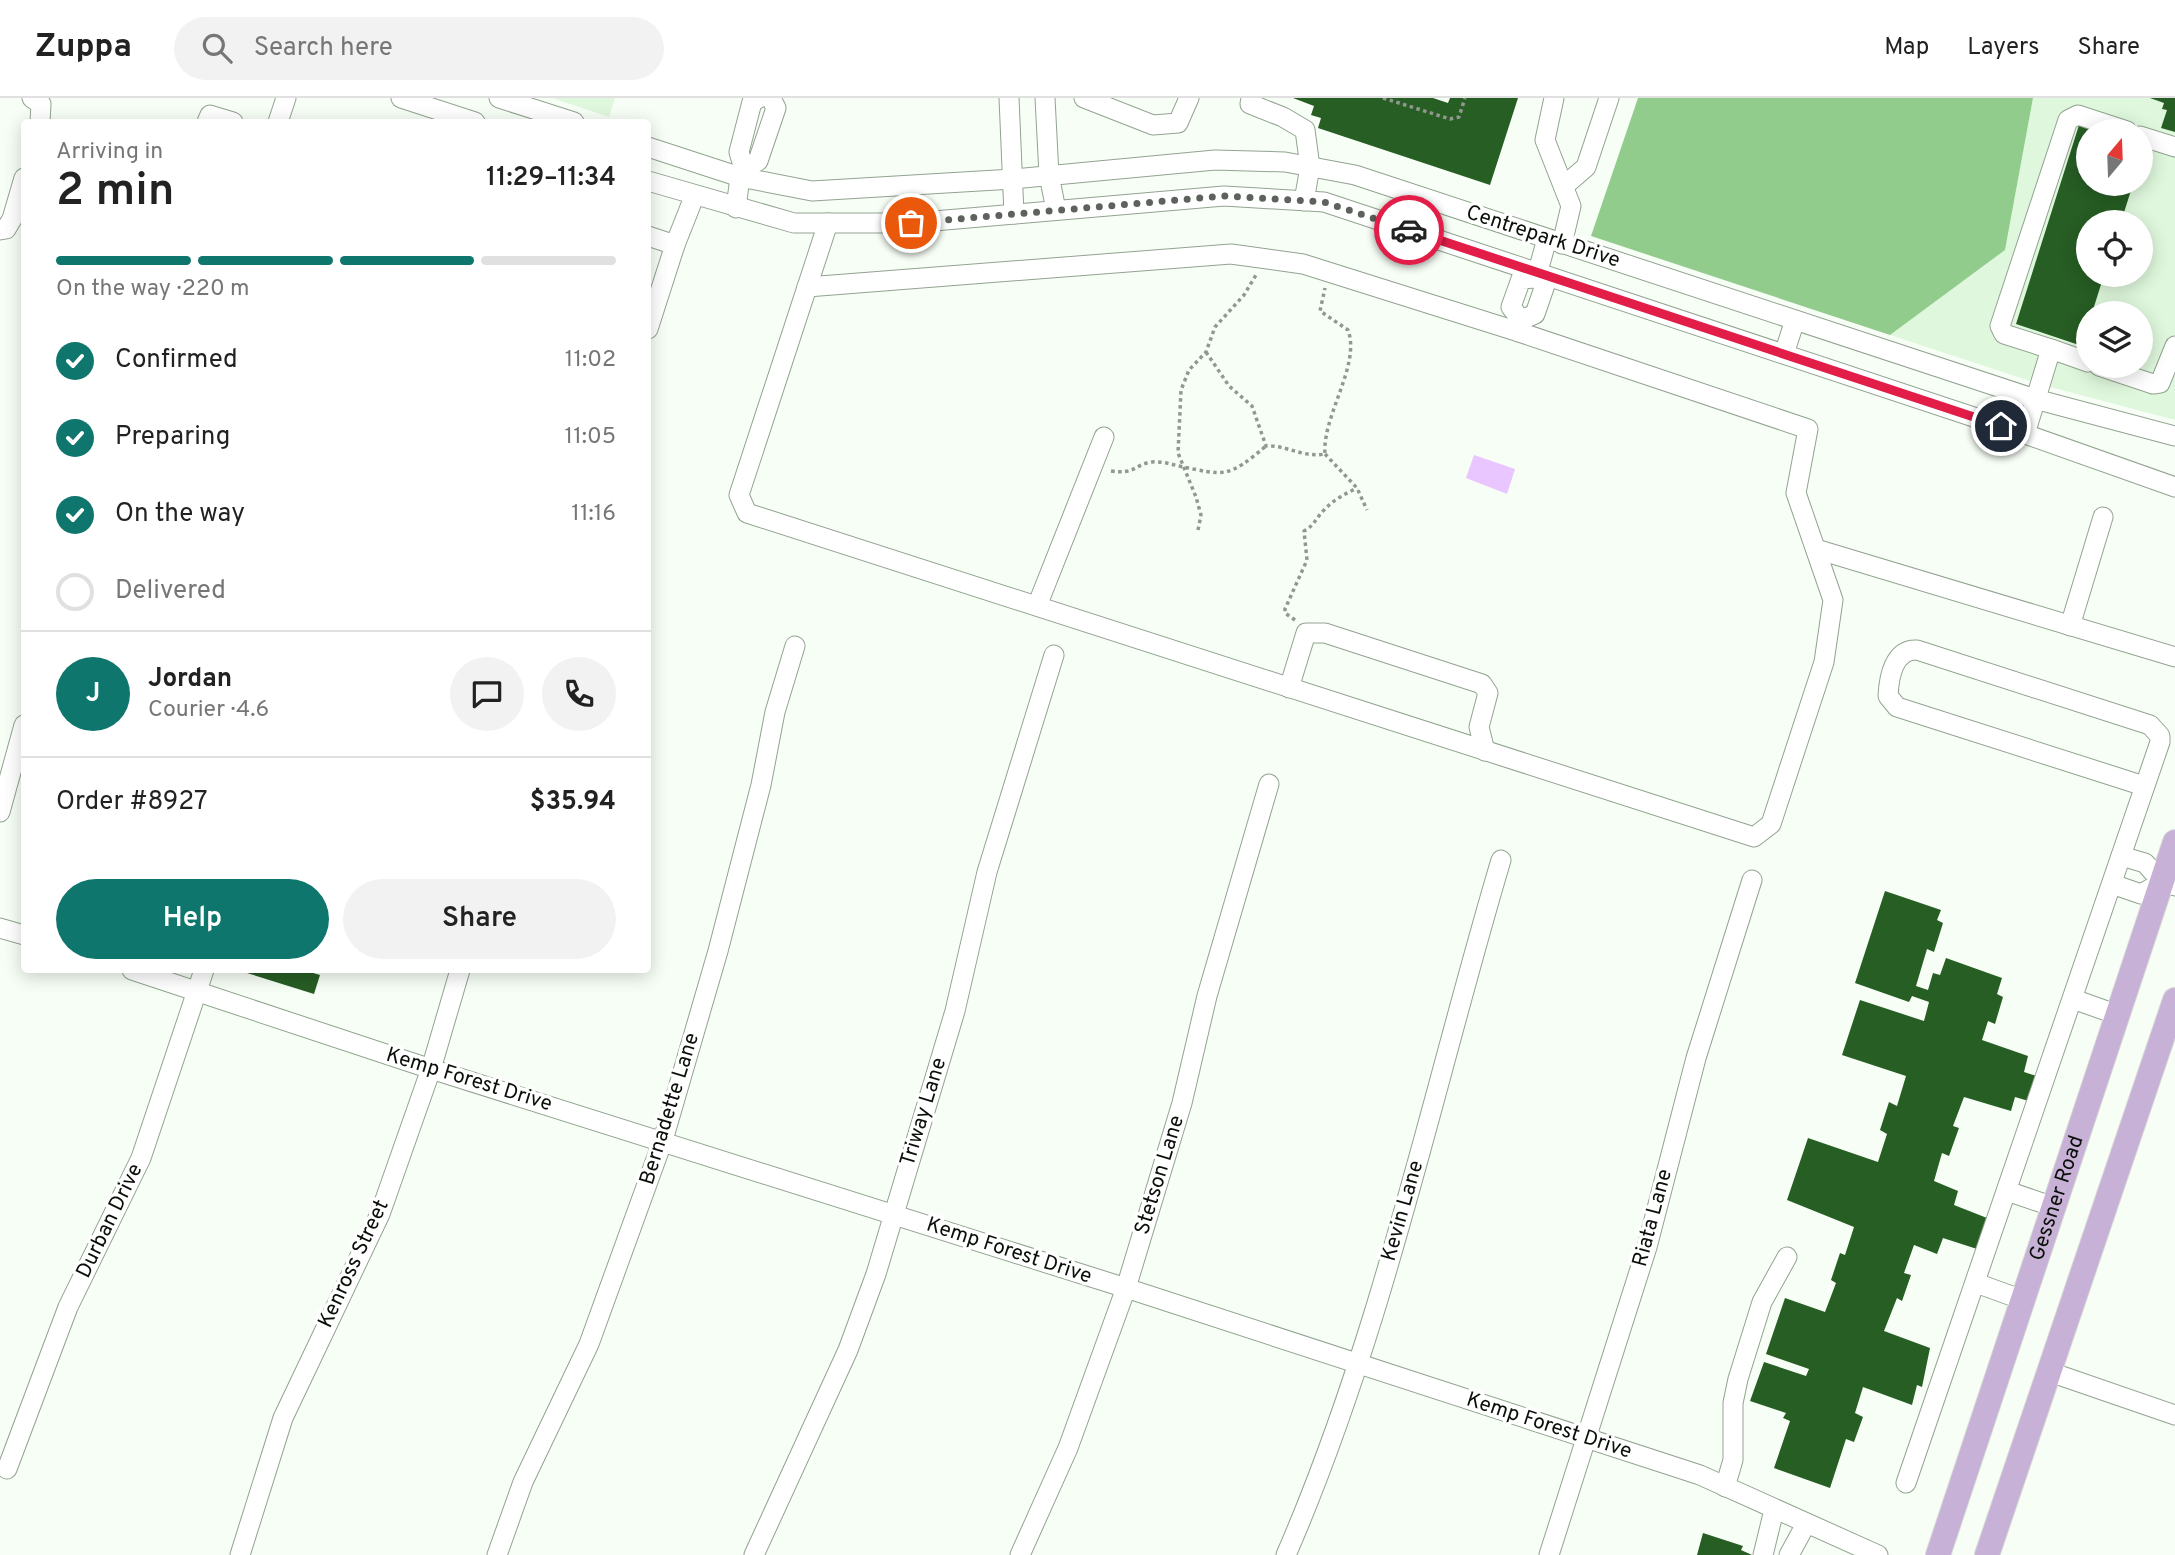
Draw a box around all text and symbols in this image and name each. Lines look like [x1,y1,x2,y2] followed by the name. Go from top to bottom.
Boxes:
[174,17,664,80] search box
[35,27,132,69] text: Zuppa
[198,29,236,67] icon: search
[254,32,393,65] text: Search here
[1884,33,1929,63] text: Map
[1967,33,2039,63] text: Layers
[2077,33,2140,63] text: Share
[2076,119,2152,196] north arrow
[2076,119,2153,378] map controls
[56,138,163,167] text: Arriving in
[486,162,616,195] text: 11:29–11:34
[56,163,175,222] text: 2 min
[881,193,941,253] pin
[1374,195,1444,265] courier
[1463,199,1623,275] street label: Centrepark Drive
[892,204,930,242] icon: bag
[2076,210,2153,287] button: locate
[1390,211,1428,249] icon: car
[56,275,250,304] text: On the way · 220 m
[2076,301,2153,378] button: layers
[56,342,94,380] icon: check
[115,344,238,377] text: Confirmed
[565,346,616,375] text: 11:02
[1971,396,2031,456] pin
[1982,407,2020,445] icon: home
[56,419,94,457] icon: check
[115,421,230,454] text: Preparing
[565,423,616,452] text: 11:05
[56,496,94,534] icon: check
[115,498,245,531] text: On the way
[571,500,616,529] text: 11:16
[115,575,226,608] text: Delivered
[450,657,524,731] button: chat
[542,657,616,731] button: phone
[148,663,232,696] text: Jordan
[86,678,100,711] text: J
[148,696,269,725] text: Courier · 4.6
[56,786,208,819] text: Order #8927
[530,786,616,819] text: $35.94
[56,879,329,959] button: Help
[343,879,616,959] button: Share
[634,1030,706,1188] street label: Bernadette Lane
[383,1042,555,1118] street label: Kemp Forest Drive
[895,1054,953,1170] street label: Triway Lane
[1129,1112,1191,1238] street label: Stetson Lane
[2023,1132,2090,1264] street label: Gessner Road
[1376,1158,1430,1264] street label: Kevin Lane
[71,1159,149,1283] street label: Durban Drive
[1627,1166,1679,1270] street label: Riata Lane
[312,1196,396,1332] street label: Kenross Street
[923,1212,1095,1290] street label: Kemp Forest Drive
[1463,1387,1635,1465] street label: Kemp Forest Drive

